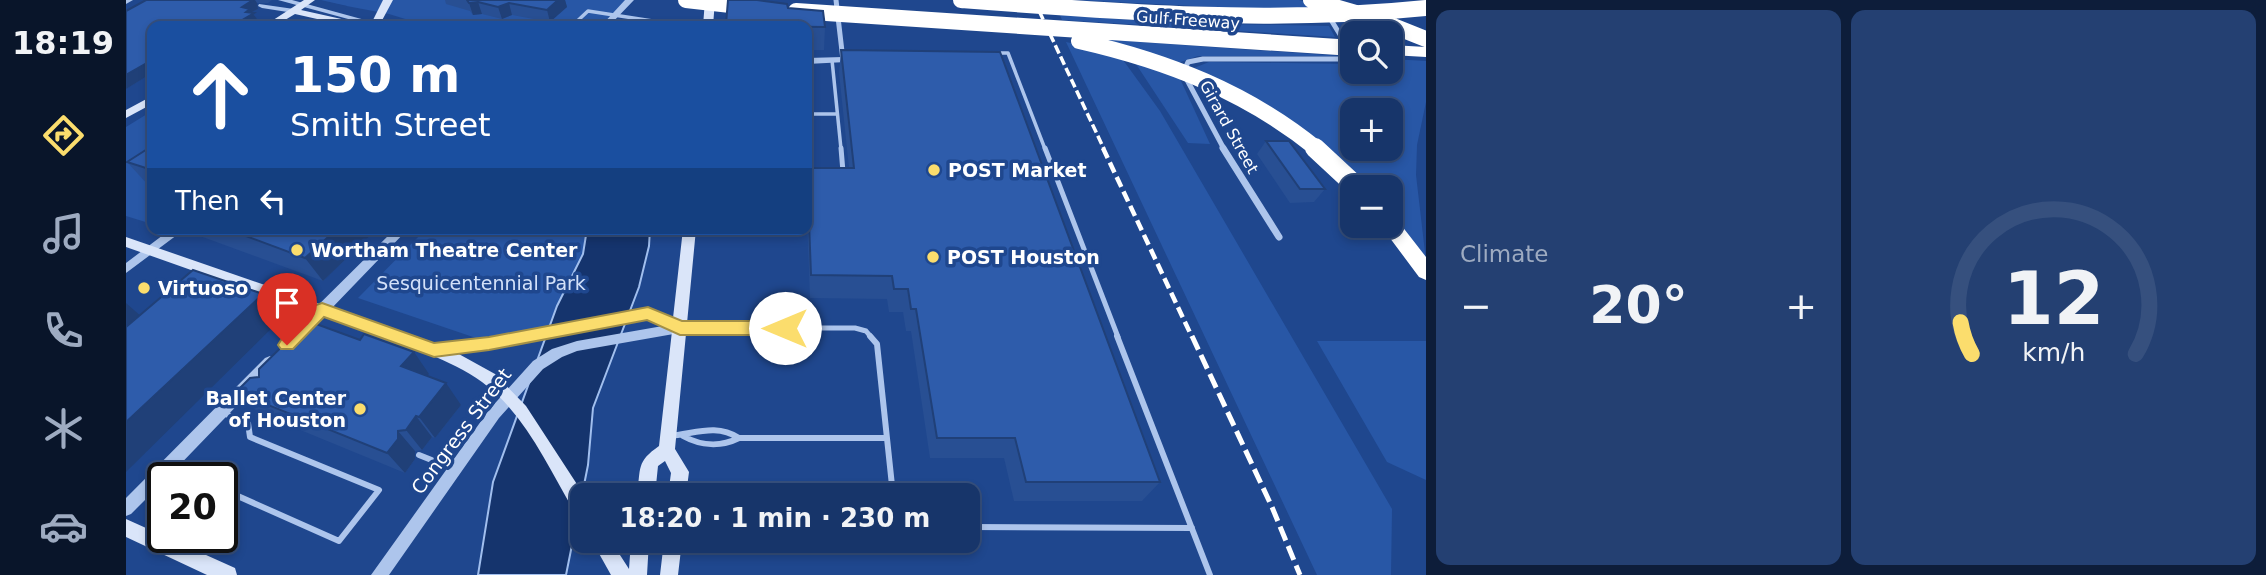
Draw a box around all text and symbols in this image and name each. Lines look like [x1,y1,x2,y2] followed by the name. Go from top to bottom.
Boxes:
[1135,7,1241,33] street label: Gulf Freeway
[1340,21,1403,238] map controls
[1340,21,1403,84] button: search
[12,24,114,62] text: 18:19
[290,47,460,104] text: 150 m
[175,49,266,140] icon: ahead
[1196,77,1262,177] street label: Girard Street
[1340,98,1403,161] button: +
[290,106,491,144] text: Smith Street
[39,111,88,160] icon: directions
[948,159,1087,181] place label: POST Market
[926,162,942,178] marker: POST Market
[1340,175,1403,238] button: −
[254,182,292,220] icon: left
[175,186,240,216] text: Then
[39,209,88,258] icon: music
[311,239,578,261] place label: Wortham Theatre Center
[1460,241,1549,267] text: Climate
[289,242,305,258] marker: Wortham Theatre Center
[947,246,1100,268] place label: POST Houston
[925,249,941,265] marker: POST Houston
[2003,256,2104,341] text: 12
[376,272,586,294] park label: Sesquicentennial Park
[257,273,317,345] pin
[1589,275,1688,335] text: 20°
[158,277,248,299] place label: Virtuoso
[136,280,152,296] marker: Virtuoso
[268,284,306,322] icon: arrive
[1460,284,1492,328] text: −
[1785,284,1817,328] text: +
[748,291,822,365] position arrow
[39,306,88,355] icon: phone
[2022,337,2085,366] text: km/h
[407,364,515,498] street label: Congress Street
[205,387,347,431] place label: Ballet Center of Houston
[352,401,368,417] marker: Ballet Center of Houston
[39,404,88,453] icon: climate
[147,462,238,553] speed limit sign: 20
[39,502,88,551] icon: car
[620,503,930,533] text: 18:20 · 1 min · 230 m

